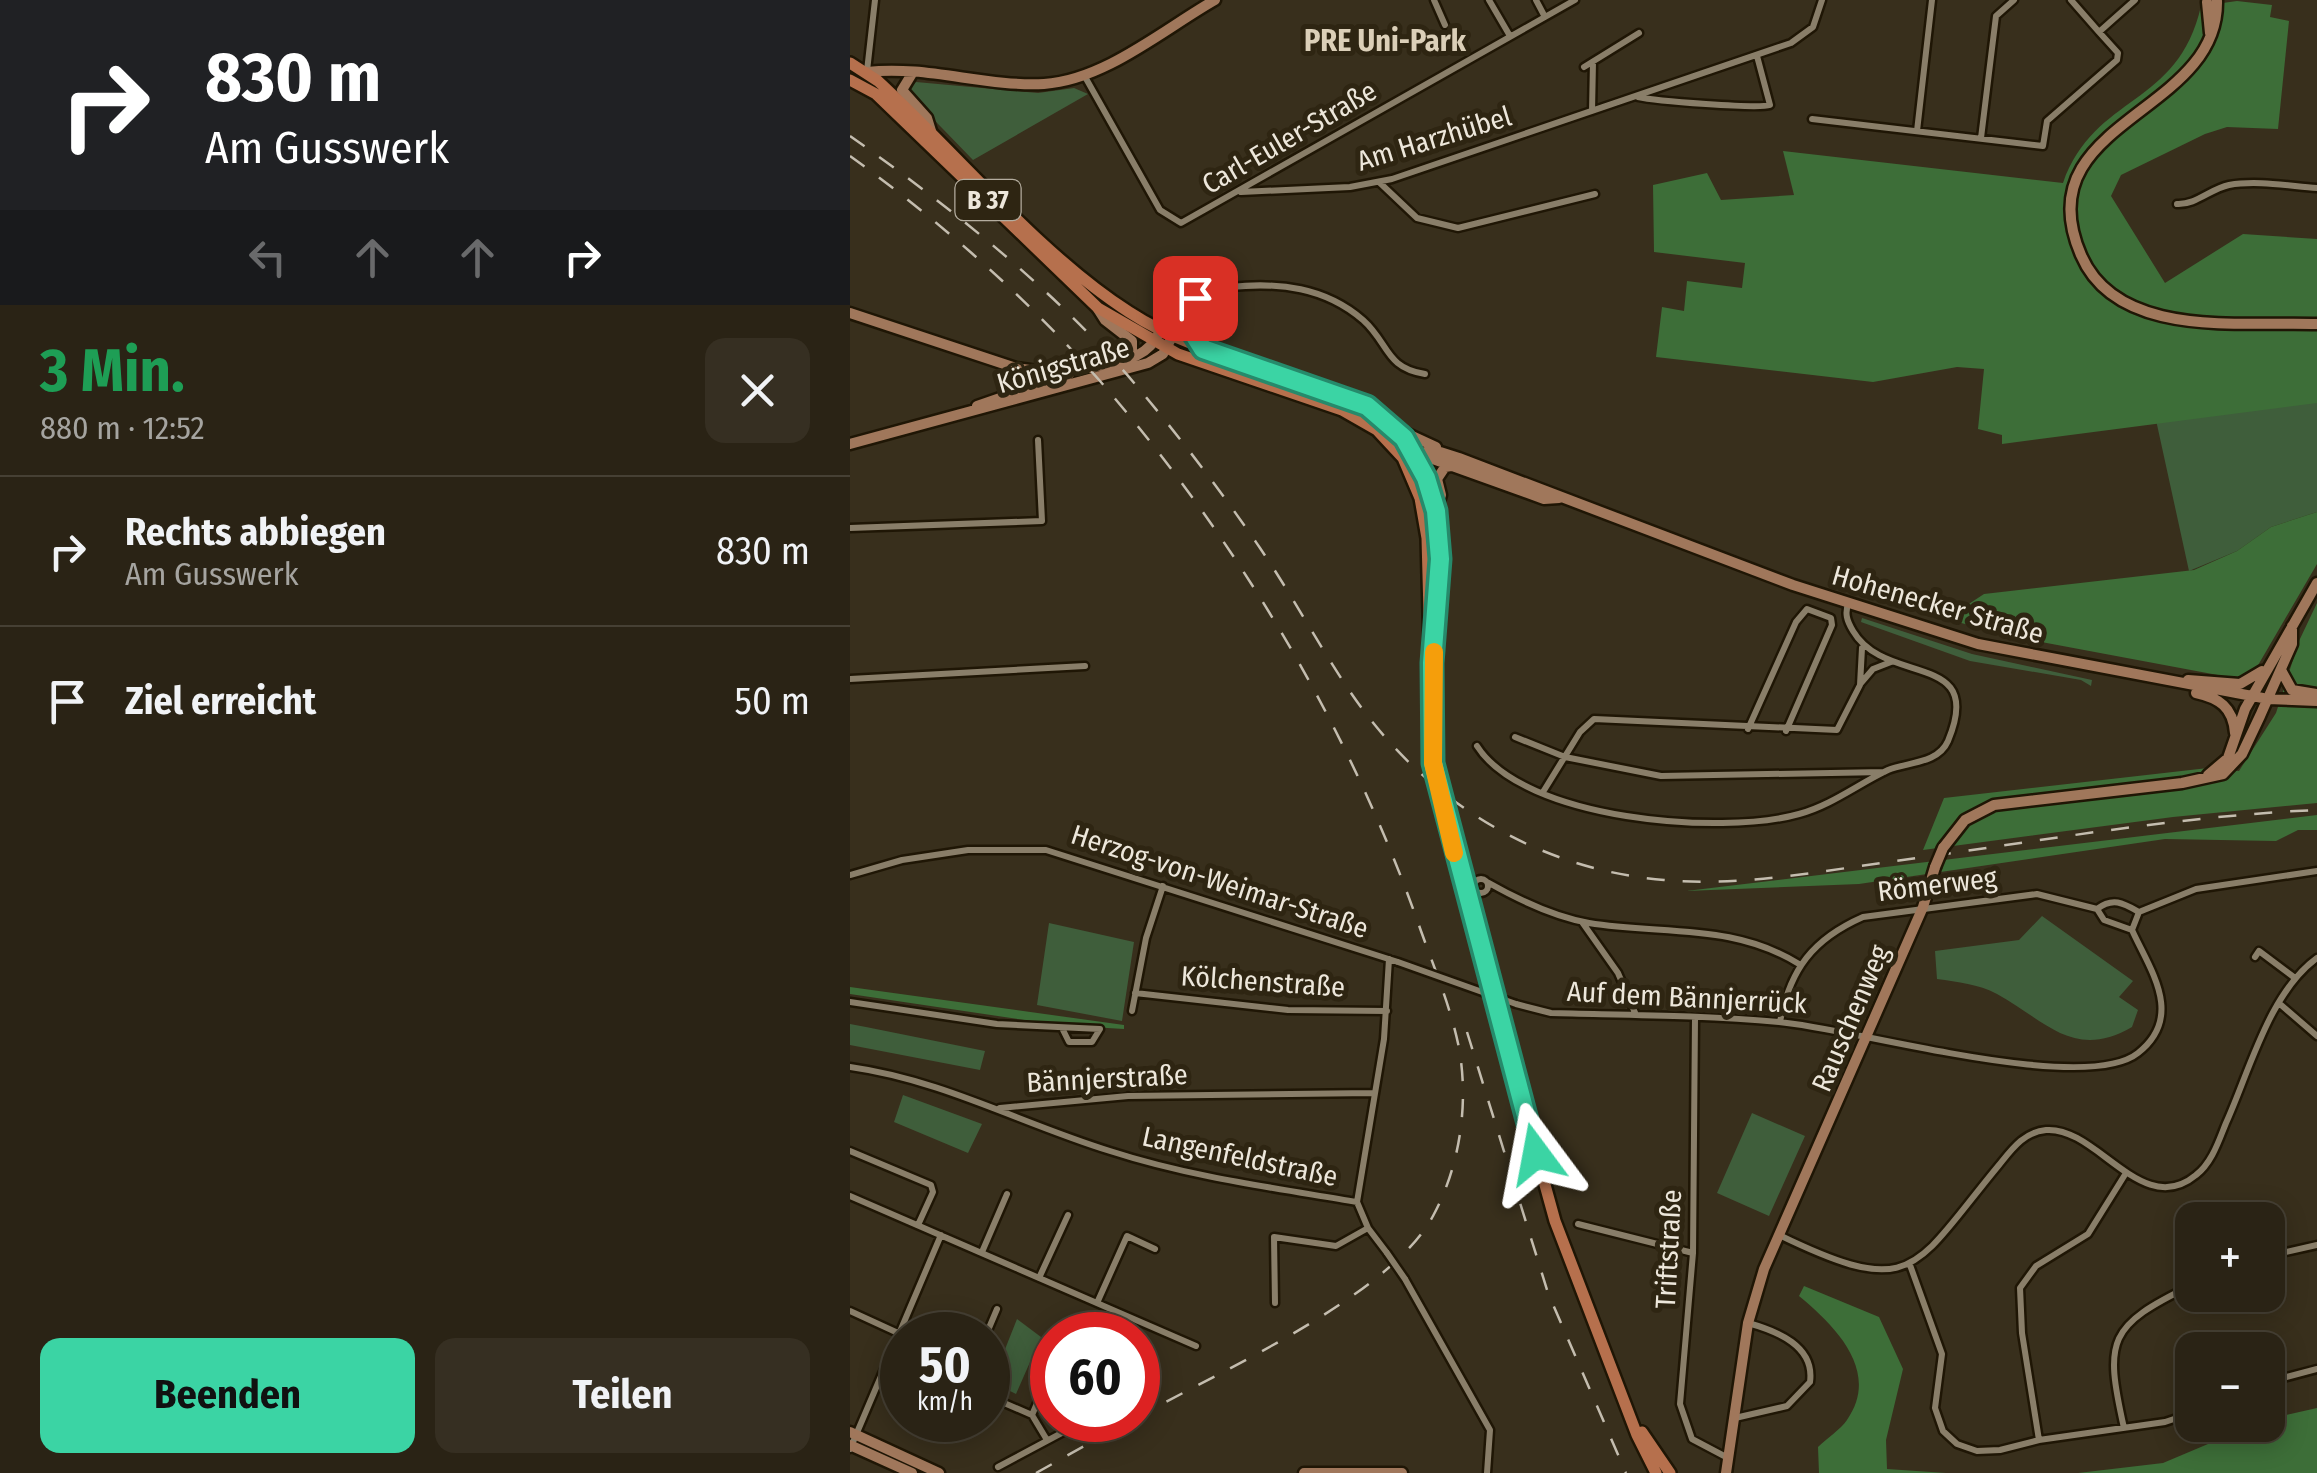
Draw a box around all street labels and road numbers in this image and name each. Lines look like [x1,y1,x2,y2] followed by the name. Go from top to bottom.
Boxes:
[1196,74,1382,201] street label: Carl-Euler-Straße
[1353,99,1515,178] street label: Am Harzhübel
[956,180,1020,220] road number: B 37
[993,331,1133,400] street label: Königstraße
[1828,559,2047,650] street label: Hohenecker Straße
[1067,818,1373,945] street label: Herzog-von-Weimar-Straße
[1875,861,1999,908] street label: Römerweg
[1805,939,1896,1096] street label: Rauschenweg
[1180,959,1346,1004] street label: Kölchenstraße
[1566,975,1809,1020] street label: Auf dem Bännjerrück
[1026,1058,1188,1099] street label: Bännjerstraße
[1139,1120,1341,1193] street label: Langenfeldstraße
[1649,1189,1688,1309] street label: Triftstraße

